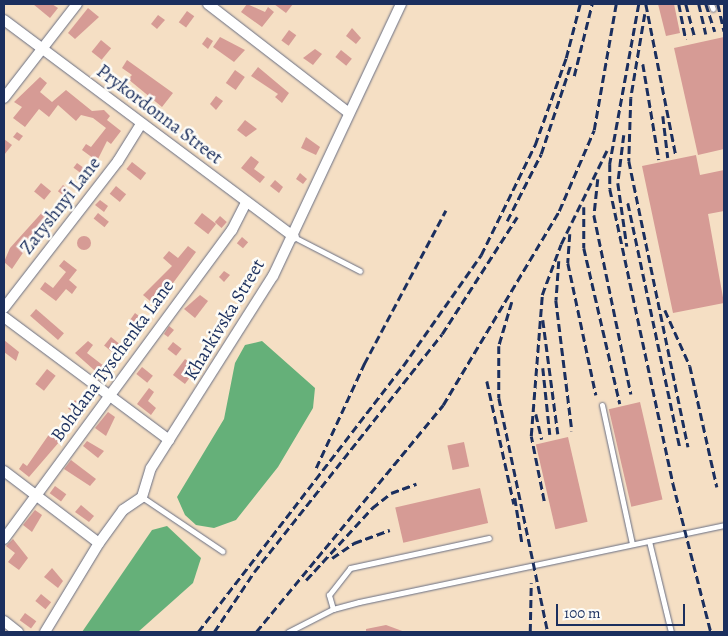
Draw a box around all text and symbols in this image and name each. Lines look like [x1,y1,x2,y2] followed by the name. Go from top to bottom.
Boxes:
[92,60,226,170] street label: Prykordonna Street
[16,153,106,259] street label: Zatyshnyi Lane
[180,255,270,385] street label: Kharkivska Street
[47,276,179,446] street label: Bohdana Tyschenka Lane
[558,594,687,626] scale bar
[564,603,601,623] text: 100 m

